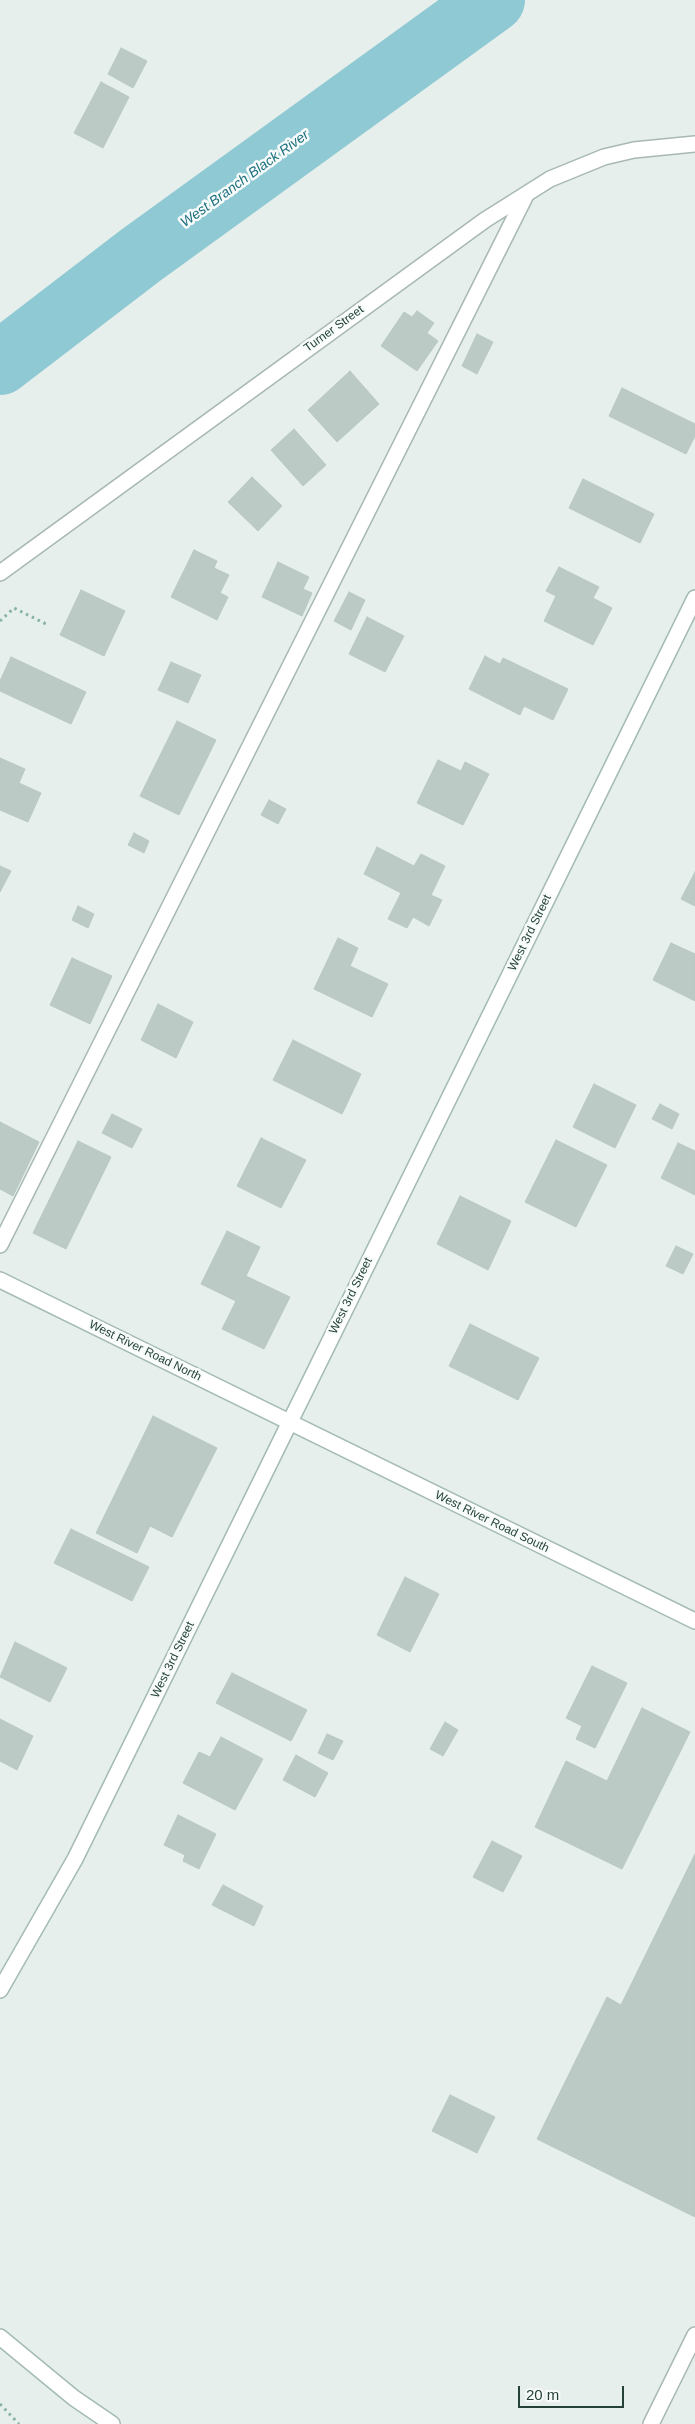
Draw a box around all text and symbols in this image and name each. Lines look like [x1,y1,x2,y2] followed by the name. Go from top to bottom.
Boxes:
[178,127,312,231] water label: West Branch Black River
[301,303,367,355] street label: Turner Street
[505,892,555,974] street label: West 3rd Street
[326,1255,376,1337] street label: West 3rd Street
[86,1318,204,1384] street label: West River Road North
[433,1488,551,1556] street label: West River Road South
[148,1619,198,1701] street label: West 3rd Street
[520,2376,626,2408] scale bar
[526,2386,559,2403] text: 20 m

